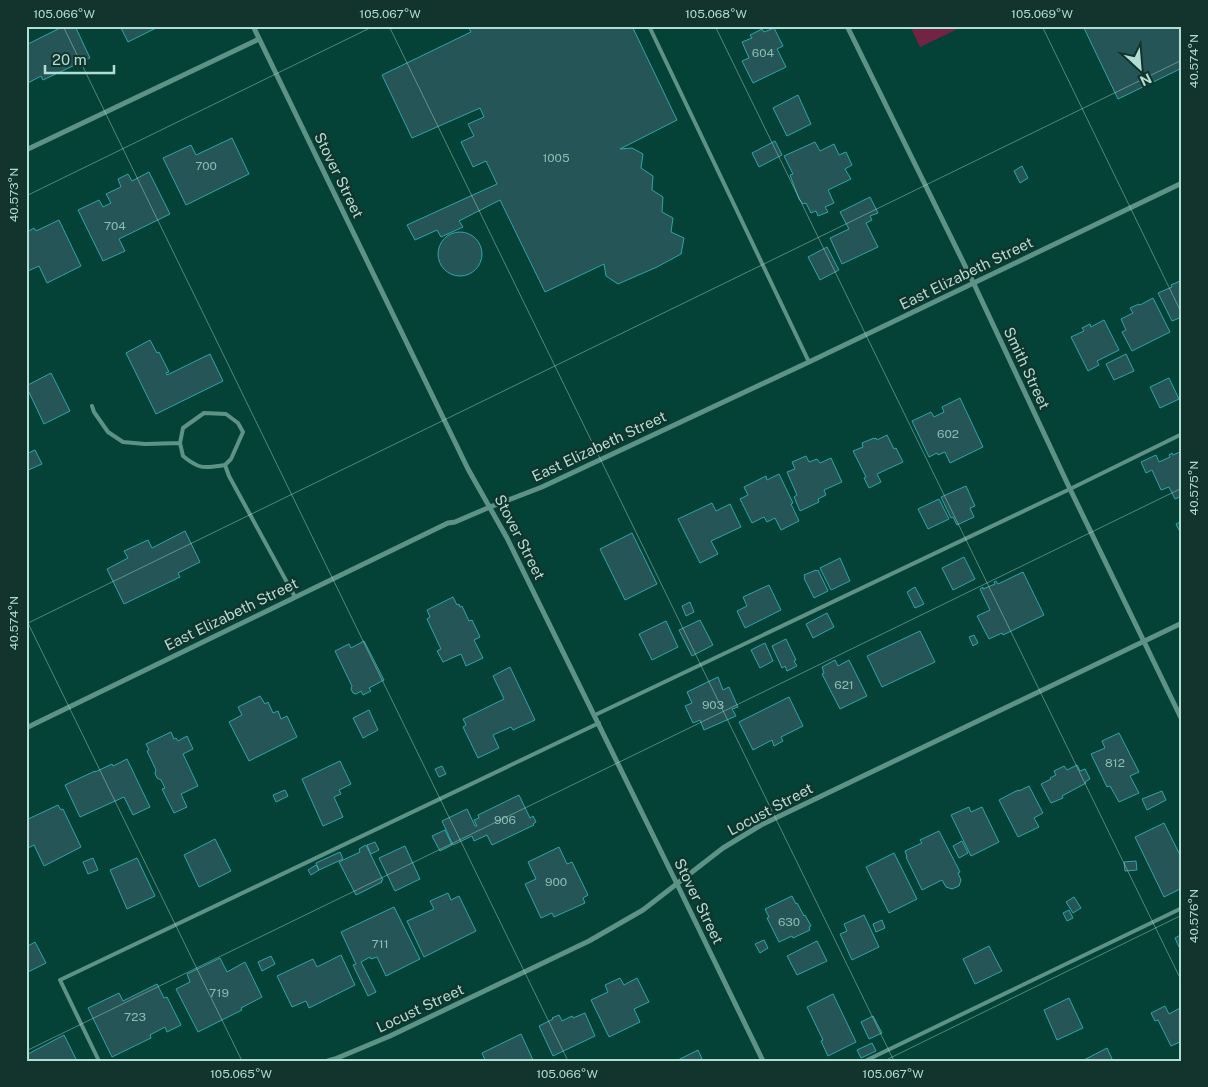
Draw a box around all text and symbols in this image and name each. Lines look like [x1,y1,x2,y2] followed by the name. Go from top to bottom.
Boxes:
[33,7,95,21] text: 105.066°W
[359,7,421,21] text: 105.067°W
[685,7,748,21] text: 105.068°W
[1011,7,1073,21] text: 105.069°W
[1187,34,1201,88] text: 40.574°N
[45,42,114,74] scale bar
[1116,42,1166,92] north arrow
[752,46,775,60] house number: 604
[52,51,87,68] text: 20 m
[1137,70,1154,89] text: N
[311,130,367,221] street label: Stover Street
[542,151,570,165] house number: 1005
[195,159,217,173] house number: 700
[7,168,21,222] text: 40.573°N
[104,219,126,233] house number: 704
[897,233,1036,313] street label: East Elizabeth Street
[1001,324,1054,412] street label: Smith Street
[529,407,669,485] street label: East Elizabeth Street
[937,427,959,441] house number: 602
[1187,461,1201,515] text: 40.575°N
[491,492,549,582] street label: Stover Street
[162,574,301,654] street label: East Elizabeth Street
[7,596,21,650] text: 40.574°N
[834,678,854,692] house number: 621
[702,698,724,712] house number: 903
[1105,756,1125,770] house number: 812
[724,779,816,839] street label: Locust Street
[494,813,516,827] house number: 906
[671,856,727,947] street label: Stover Street
[545,875,567,889] house number: 900
[1187,889,1201,943] text: 40.576°N
[778,915,800,929] house number: 630
[371,937,389,951] house number: 711
[374,980,467,1036] street label: Locust Street
[209,986,229,1000] house number: 719
[124,1010,146,1024] house number: 723
[210,1067,273,1081] text: 105.065°W
[536,1067,598,1081] text: 105.066°W
[862,1067,924,1081] text: 105.067°W

